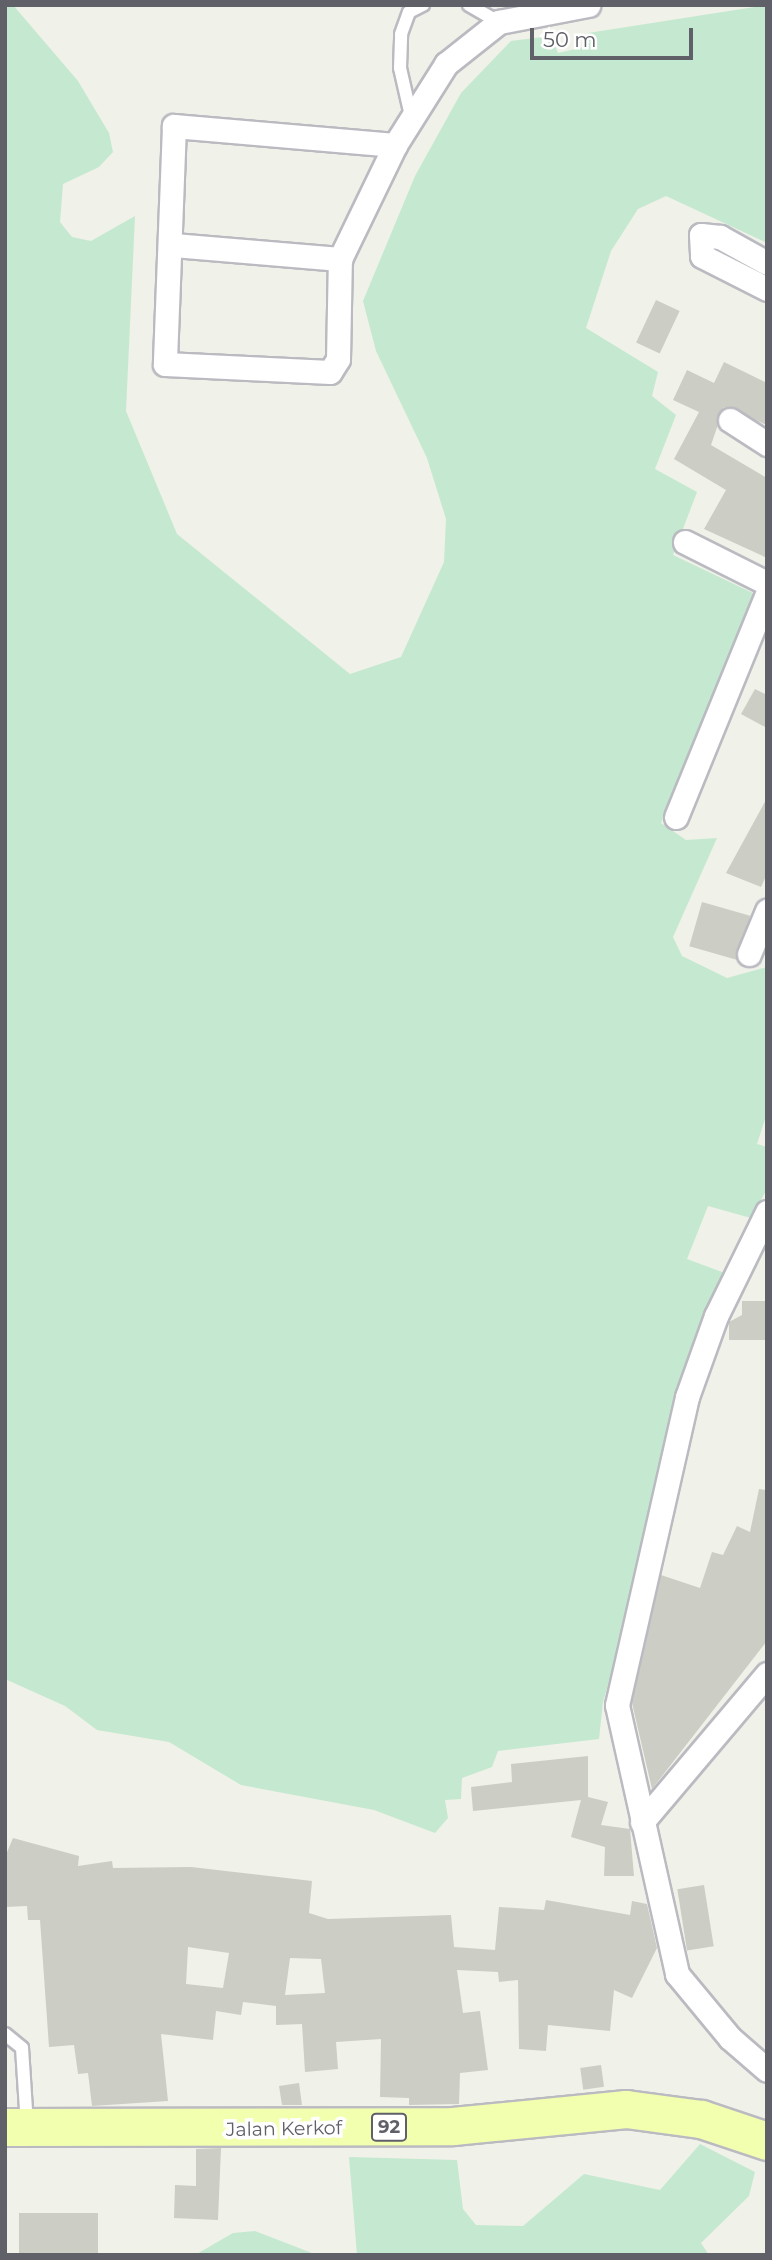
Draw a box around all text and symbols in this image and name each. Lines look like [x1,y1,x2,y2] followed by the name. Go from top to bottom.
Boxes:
[534,14,697,58] scale bar
[543,27,597,52] text: 50 m
[370,2112,408,2141] road number: 92
[226,2117,342,2141] street label: Jalan Kerkof

